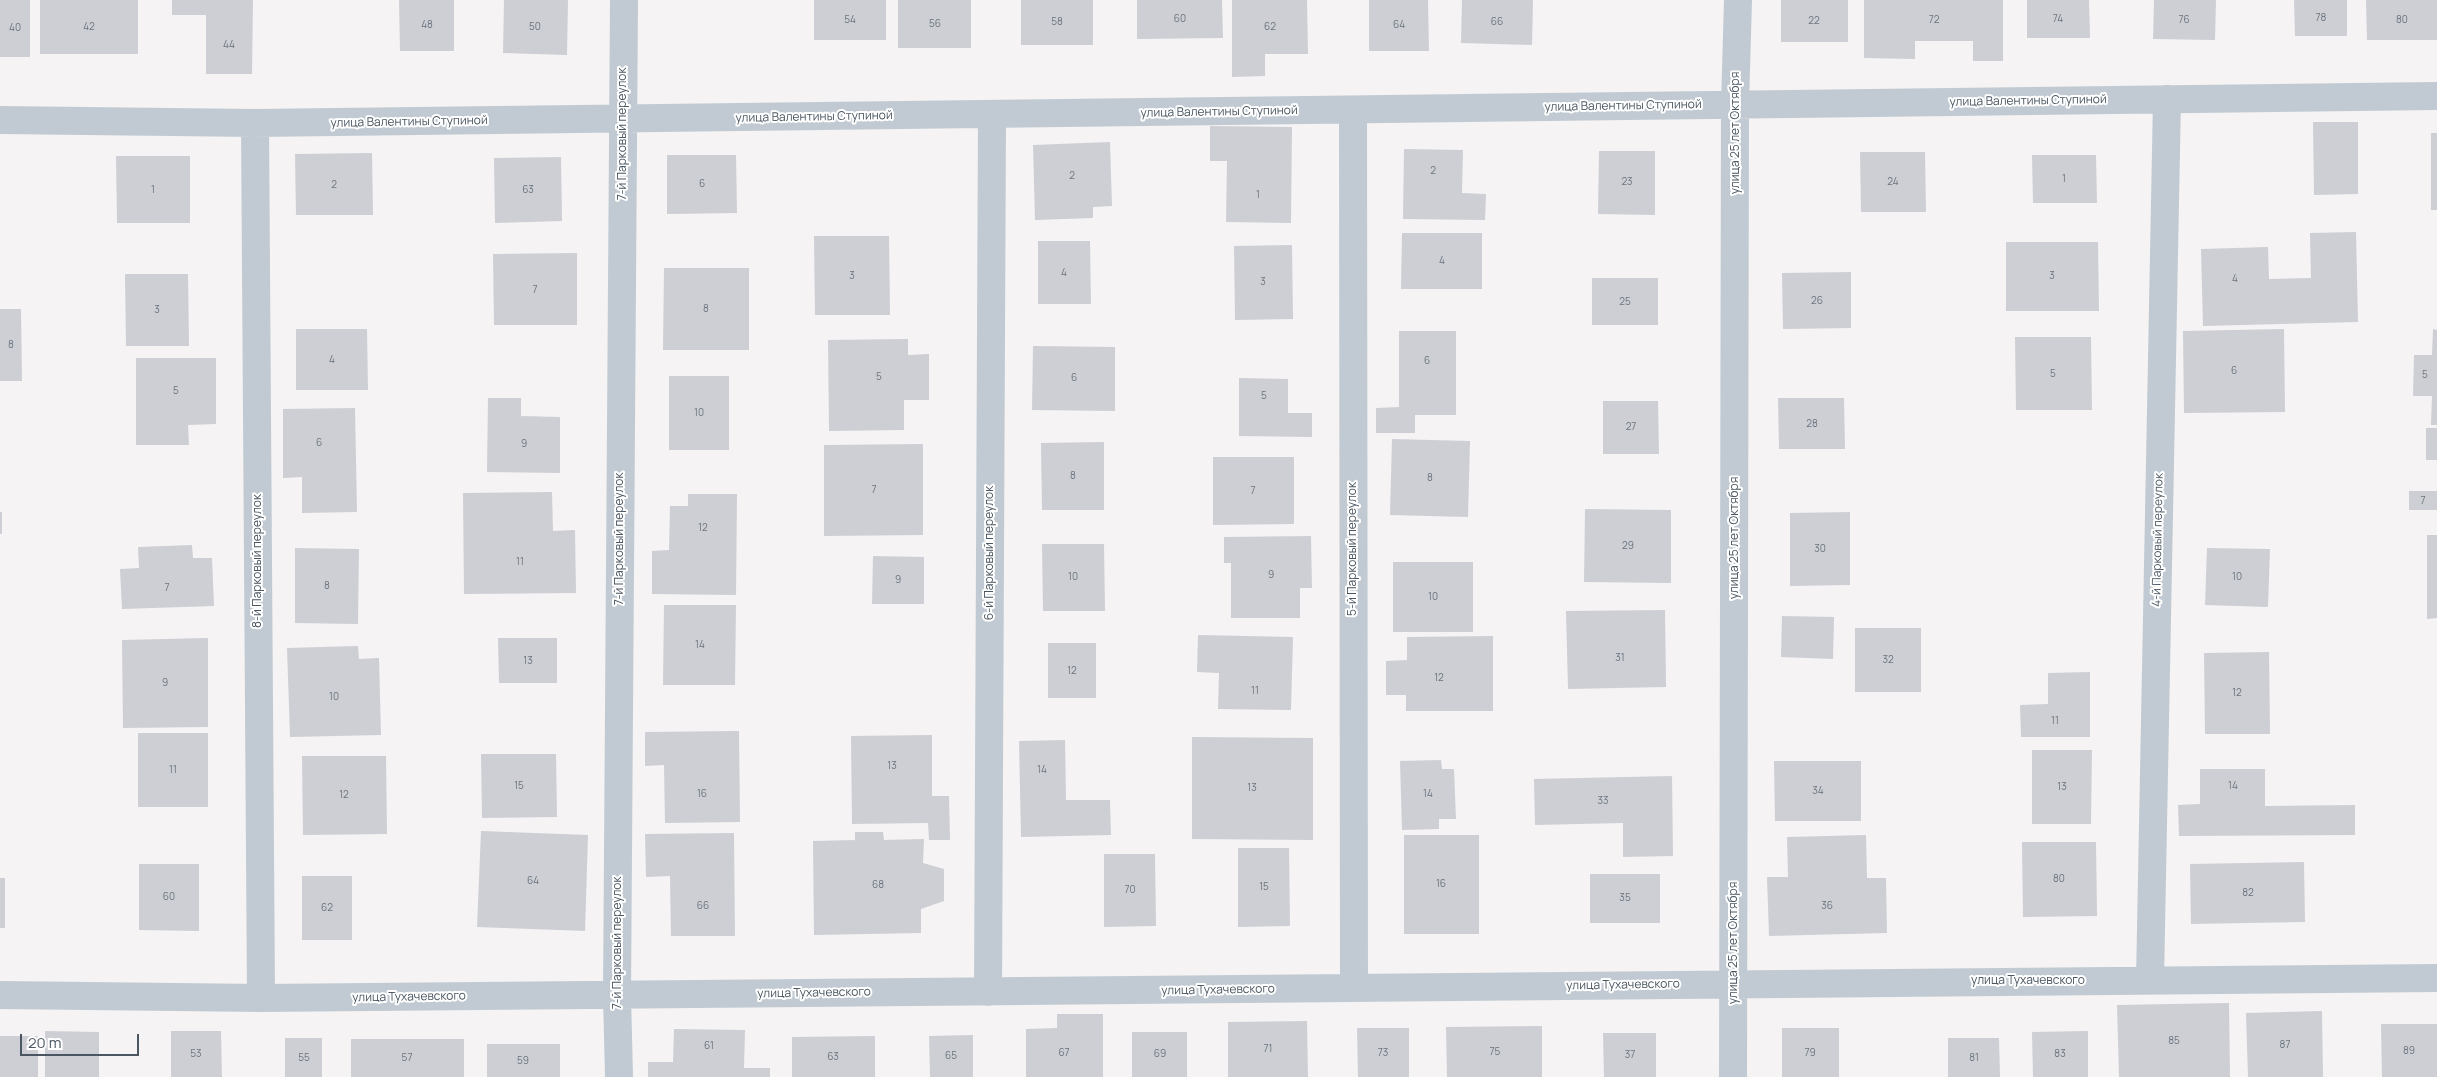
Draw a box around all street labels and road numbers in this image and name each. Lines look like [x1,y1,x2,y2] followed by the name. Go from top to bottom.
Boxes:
[616,68,630,200] street label: 7-й Парковый переулок
[1729,72,1743,194] street label: улица 25 лет Октября
[1949,92,2107,110] street label: улица Валентины Ступиной
[1544,97,1702,115] street label: улица Валентины Ступиной
[1140,103,1298,121] street label: улица Валентины Ступиной
[735,108,893,126] street label: улица Валентины Ступиной
[330,113,488,131] street label: улица Валентины Ступиной
[613,473,627,605] street label: 7-й Парковый переулок
[2150,473,2166,607] street label: 4-й Парковый переулок
[1728,477,1742,599] street label: улица 25 лет Октября
[1346,482,1360,616] street label: 5-й Парковый переулок
[983,486,997,620] street label: 6-й Парковый переулок
[251,494,265,628] street label: 8-й Парковый переулок
[611,877,625,1009] street label: 7-й Парковый переулок
[1727,882,1741,1004] street label: улица 25 лет Октября
[1971,974,2085,988] street label: улица Тухачевского
[1566,977,1680,993] street label: улица Тухачевского
[1161,982,1275,998] street label: улица Тухачевского
[757,985,871,1001] street label: улица Тухачевского
[352,989,466,1005] street label: улица Тухачевского

